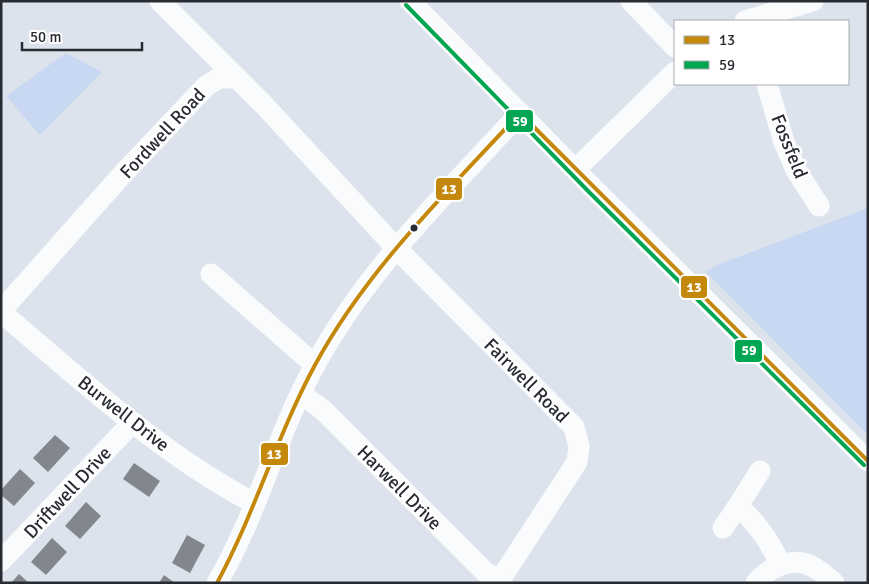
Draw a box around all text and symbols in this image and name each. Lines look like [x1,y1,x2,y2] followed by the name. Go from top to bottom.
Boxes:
[22,20,142,52] scale bar
[674,20,849,85] legend
[30,28,61,46] text: 50 m
[719,31,735,49] text: 13
[719,56,735,74] text: 59
[115,83,211,184] street label: Fordwell Road
[505,109,534,133] line badge: 59
[765,111,813,182] street label: Fossfeld
[512,113,528,130] text: 59
[435,177,463,201] line badge: 13
[441,181,457,198] text: 13
[409,223,419,233] unlabelled marker
[680,275,708,299] line badge: 13
[686,279,702,296] text: 13
[479,333,574,428] street label: Fairwell Road
[734,339,763,363] line badge: 59
[741,342,757,359] text: 59
[73,370,174,457] street label: Burwell Drive
[352,440,447,535] street label: Harwell Drive
[19,441,117,544] street label: Driftwell Drive
[260,442,289,466] line badge: 13
[266,446,282,463] text: 13

